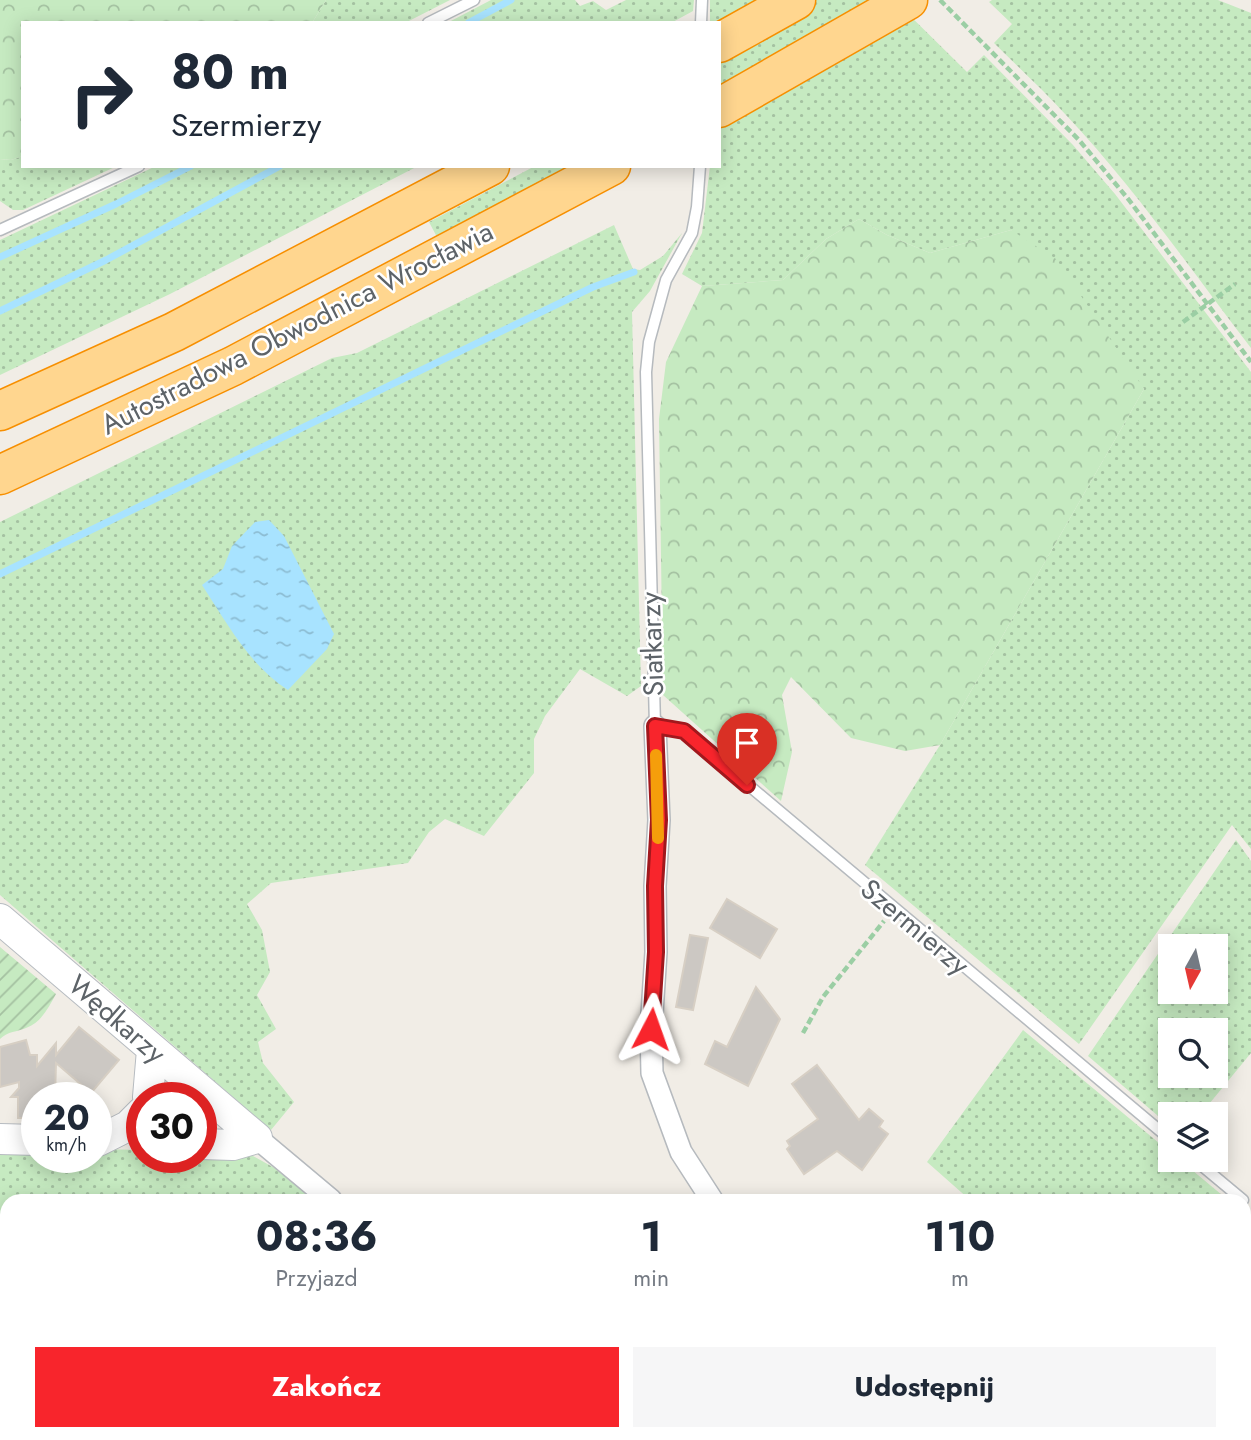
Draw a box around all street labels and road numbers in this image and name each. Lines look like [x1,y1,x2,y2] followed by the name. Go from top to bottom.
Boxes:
[94,211,500,445] street label: Autostradowa Obwodnica Wrocławia
[630,590,674,697] street label: Siatkarzy
[851,869,979,985] street label: Szermierzy
[59,965,175,1074] street label: Wędkarzy

